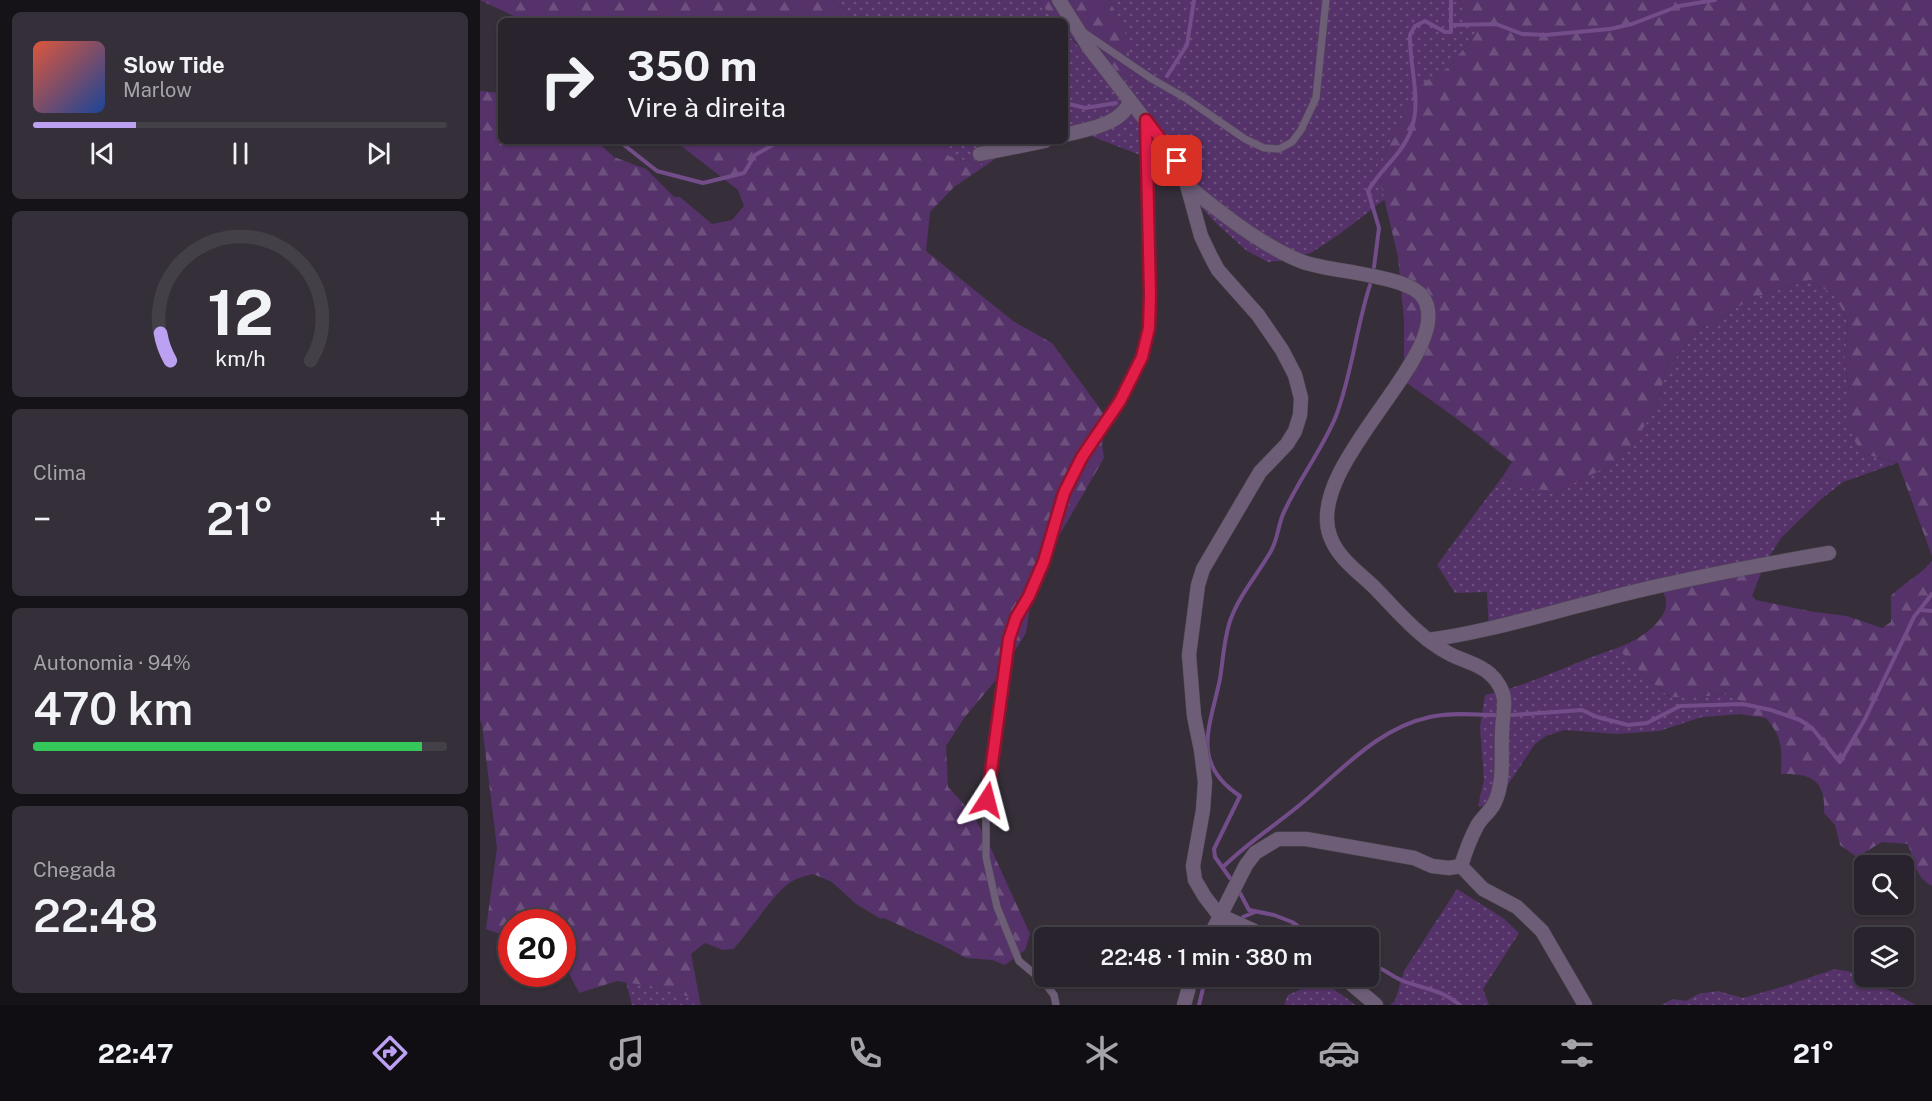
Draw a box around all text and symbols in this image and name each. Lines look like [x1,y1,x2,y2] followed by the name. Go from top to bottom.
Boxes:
[627,41,757,90] text: 350 m
[528,42,606,120] icon: right
[123,52,225,78] text: Slow Tide
[123,78,192,102] text: Marlow
[627,91,786,123] text: Vire à direita
[1151,135,1202,186] pin
[86,137,119,170] icon: previous
[224,137,257,170] icon: pause
[362,137,395,170] icon: next
[1160,144,1193,177] icon: arrive
[207,276,273,349] text: 12
[215,346,265,371] text: km/h
[33,461,86,485] text: Clima
[206,492,274,545] text: 21°
[33,500,51,538] text: −
[429,500,447,538] text: +
[33,651,191,675] text: Autonomia · 94%
[33,682,193,735] text: 470 km
[955,768,1019,832] position arrow
[1854,855,1914,987] map controls
[1854,855,1914,915] button: search
[33,858,116,882] text: Chegada
[33,889,158,942] text: 22:48
[498,909,576,987] speed limit sign: 20
[1854,927,1914,987] button: layers
[1101,944,1312,970] text: 22:48 · 1 min · 380 m
[369,1032,411,1074] icon: directions
[606,1032,648,1074] icon: music
[844,1032,886,1074] icon: phone
[1081,1032,1123,1074] icon: climate
[1318,1032,1360,1074] icon: car
[1556,1032,1598,1074] icon: filters
[98,1037,174,1069] text: 22:47
[1793,1037,1834,1069] text: 21°

